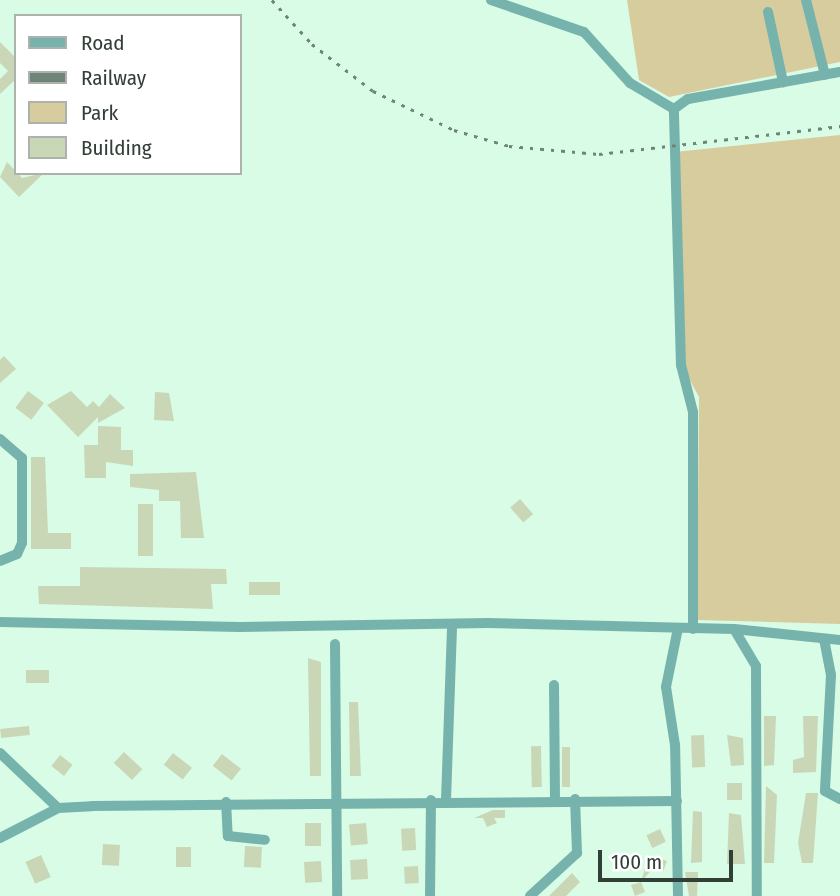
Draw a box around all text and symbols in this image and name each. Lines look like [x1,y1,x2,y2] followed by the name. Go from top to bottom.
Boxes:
[14,14,242,175] legend
[81,30,125,56] text: Road
[81,65,146,91] text: Railway
[81,100,118,126] text: Park
[81,135,152,161] text: Building
[602,836,737,880] scale bar
[611,849,662,875] text: 100 m

